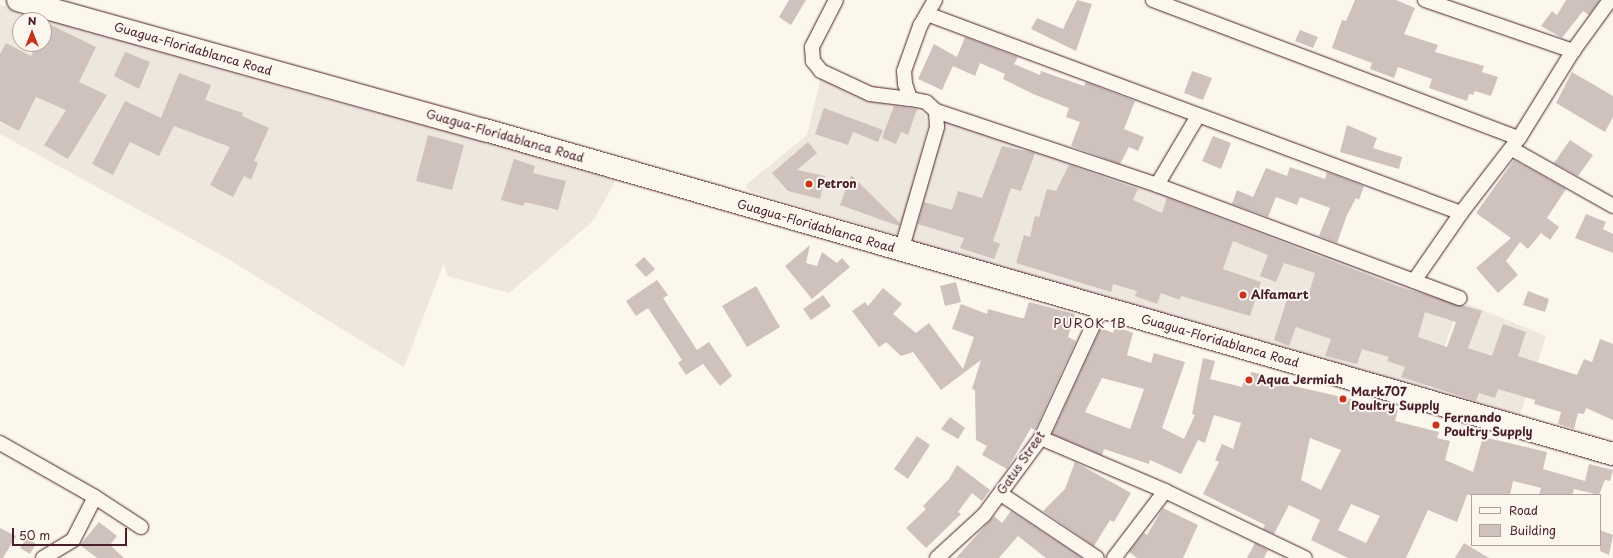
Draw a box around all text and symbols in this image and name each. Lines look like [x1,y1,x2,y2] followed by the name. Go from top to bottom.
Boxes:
[12,12,52,52] north arrow
[28,12,36,29] text: N
[113,20,273,78] street label: Guagua-Floridablanca Road
[425,107,585,165] street label: Guagua-Floridablanca Road
[817,177,857,191] place label: Petron
[804,179,814,189] marker: Petron
[736,197,896,255] street label: Guagua-Floridablanca Road
[1251,288,1309,302] place label: Alfamart
[1238,290,1248,300] marker: Alfamart
[1140,312,1300,370] street label: Guagua-Floridablanca Road
[1053,315,1127,331] district label: PUROK 1B
[1257,373,1343,387] place label: Aqua Jermiah
[1244,375,1254,385] marker: Aqua Jermiah
[1351,385,1439,413] place label: Mark707 Poultry Supply
[1338,394,1348,404] marker: Mark707 Poultry Supply
[1444,411,1532,439] place label: Fernando Poultry Supply
[1431,420,1441,430] marker: Fernando Poultry Supply
[994,429,1048,497] street label: Gatus Street
[1471,494,1601,546] legend
[1509,501,1538,519] text: Road
[14,520,129,546] scale bar
[1509,521,1556,539] text: Building
[19,526,50,544] text: 50 m

